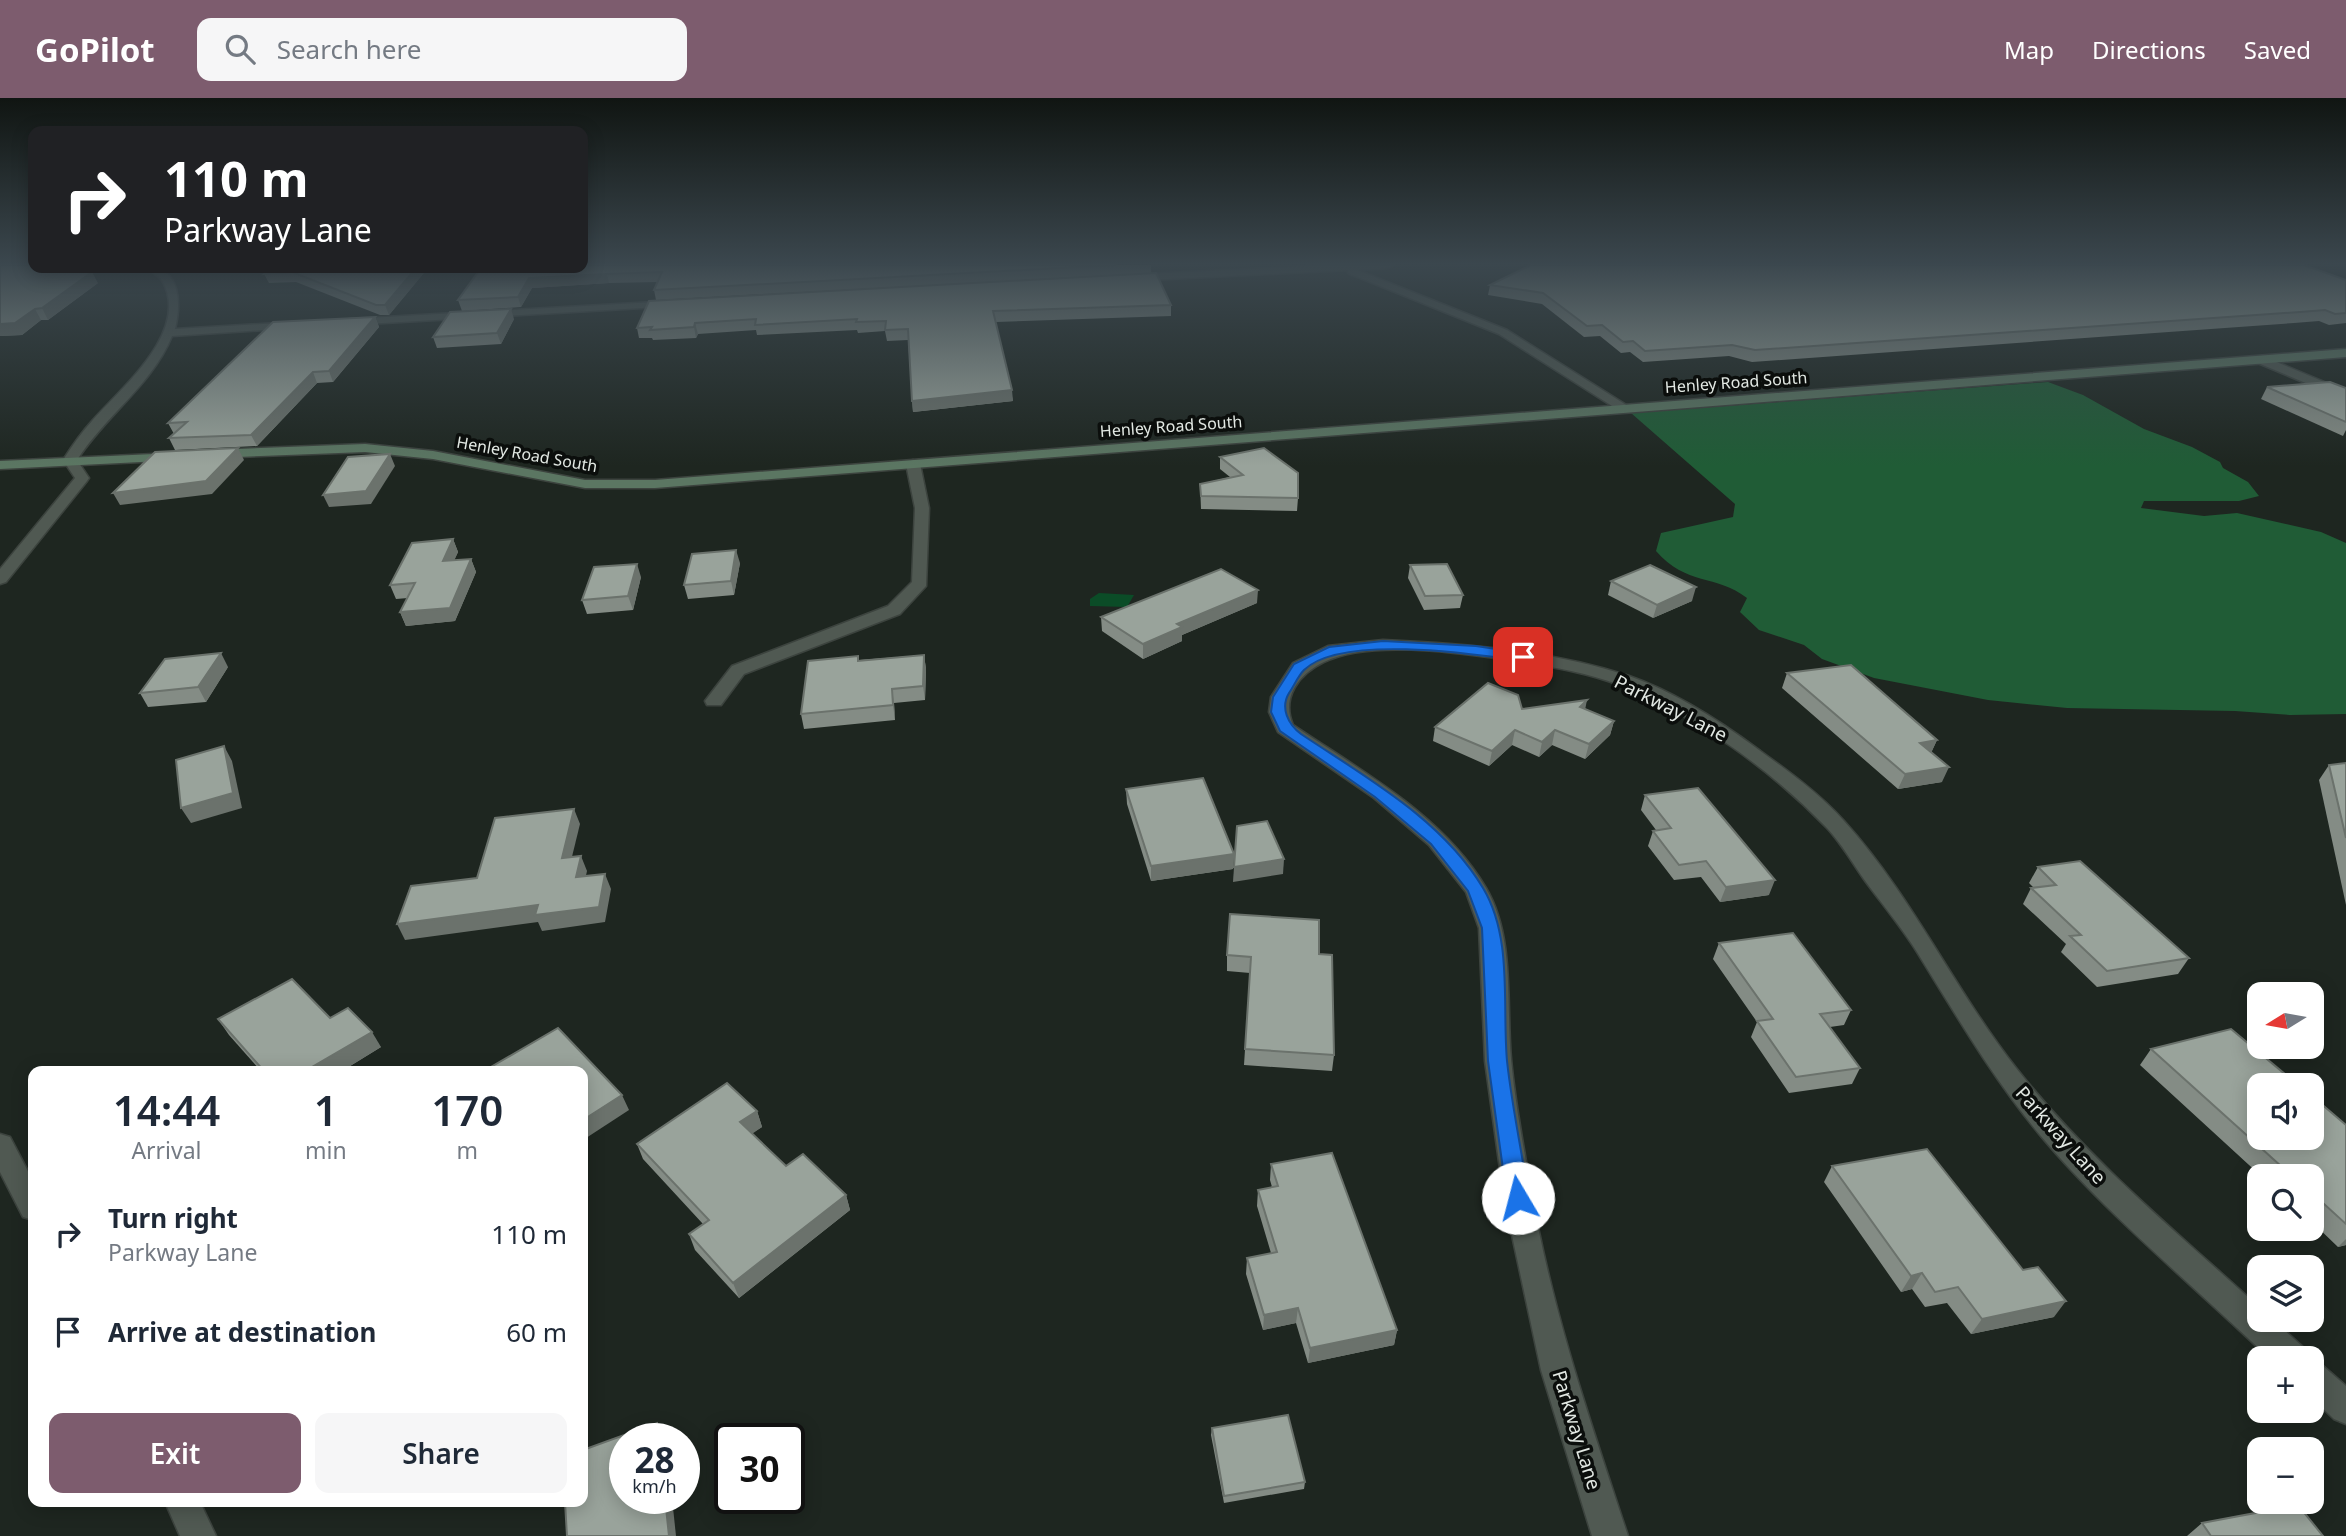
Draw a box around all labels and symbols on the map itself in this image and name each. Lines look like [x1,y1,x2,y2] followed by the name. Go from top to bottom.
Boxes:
[1664,366,1808,398] street label: Henley Road South
[1099,410,1243,442] street label: Henley Road South
[455,431,599,477] street label: Henley Road South
[1493,627,1553,687] pin
[1610,668,1732,748] street label: Parkway Lane
[2247,982,2324,1059] north arrow
[2010,1080,2112,1190] street label: Parkway Lane
[1481,1161,1555,1235] position arrow
[1547,1367,1607,1493] street label: Parkway Lane
[714,1423,805,1514] speed limit sign: 30

